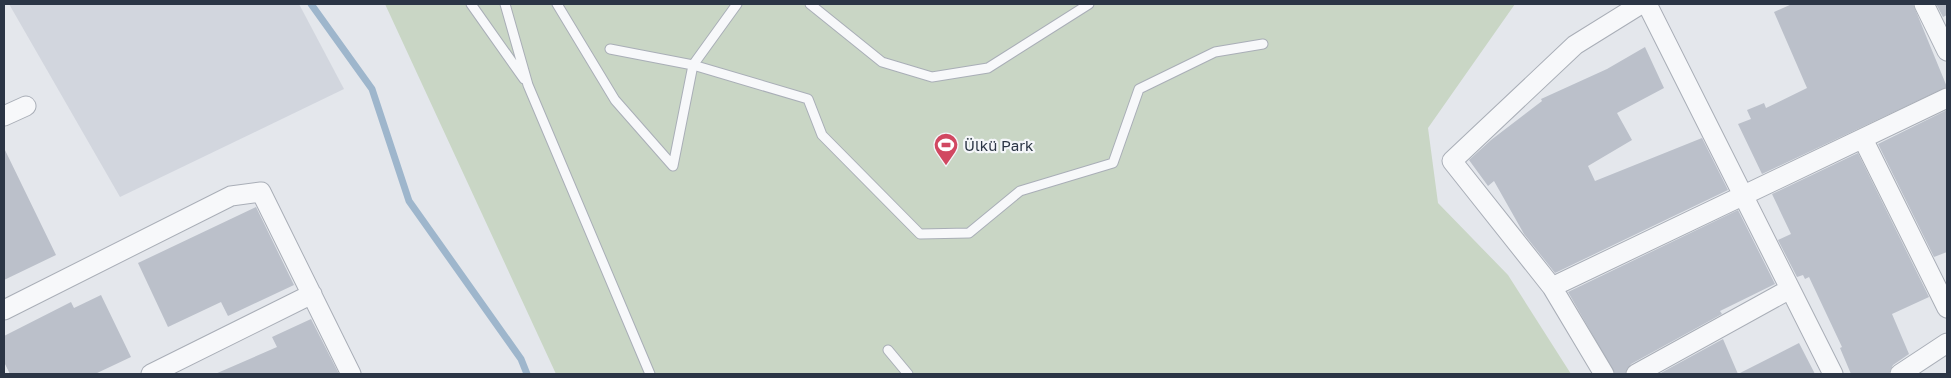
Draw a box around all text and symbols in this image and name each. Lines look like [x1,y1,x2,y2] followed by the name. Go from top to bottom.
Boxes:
[933,132,959,166] sports icon: Ülkü Park
[964,136,1034,154] place label: Ülkü Park

